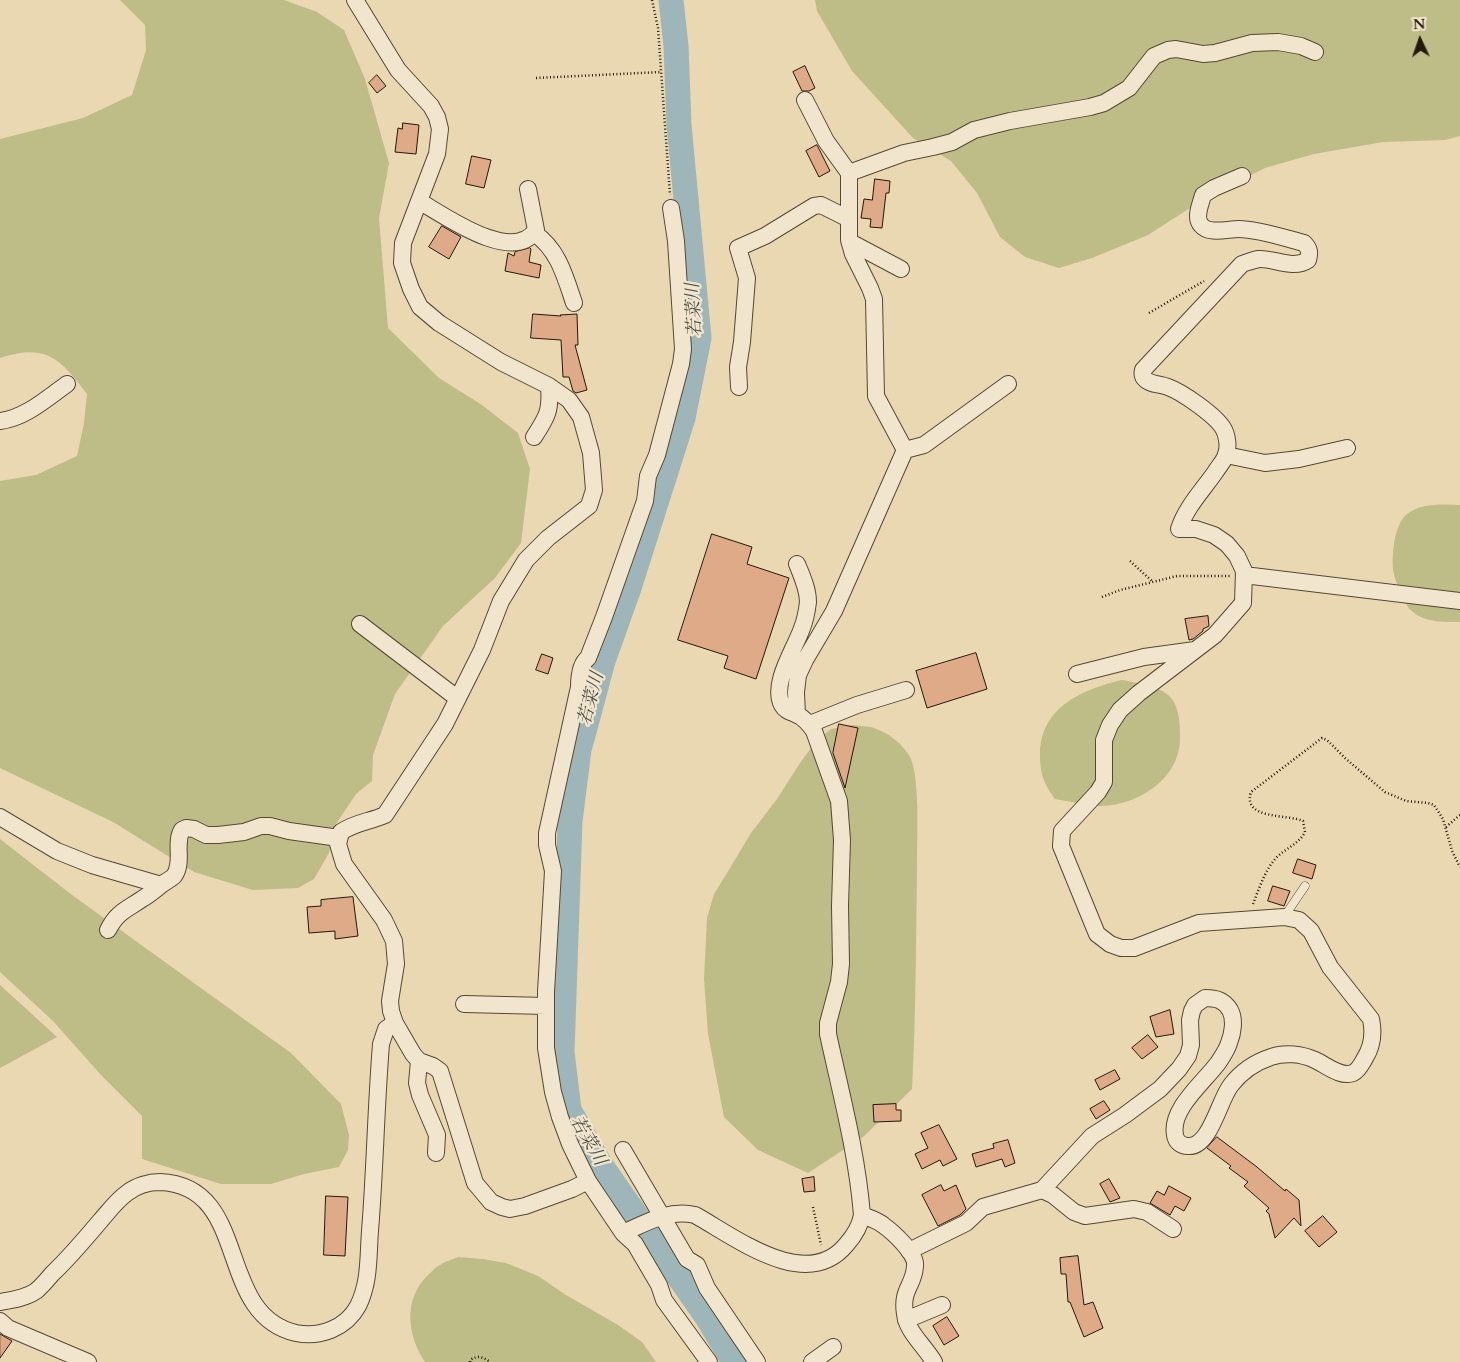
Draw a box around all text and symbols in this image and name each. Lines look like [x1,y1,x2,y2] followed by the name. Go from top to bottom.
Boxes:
[1395,15,1445,65] north arrow
[1413,15,1426,34] text: N
[683,282,707,338] water label: 若菜川
[575,670,609,728] water label: 若菜川
[564,1112,610,1170] water label: 若菜川

